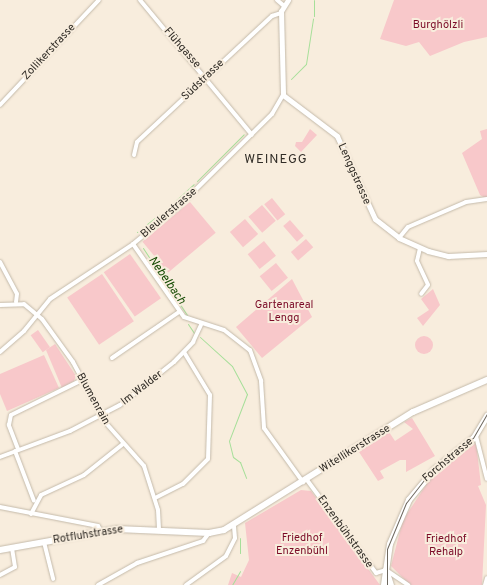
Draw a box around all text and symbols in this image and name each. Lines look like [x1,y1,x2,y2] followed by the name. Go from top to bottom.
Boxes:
[413,18,463,32] park label: Burghölzli
[20,21,78,83] street label: Zollikerstrasse
[161,25,203,71] street label: Flühgasse
[179,57,227,103] street label: Südstrasse
[335,141,373,207] street label: Lenggstrasse
[244,152,308,168] district label: WEINEGG
[138,185,200,241] street label: Bleulerstrasse
[144,254,188,308] water label: Nebelbach
[255,299,313,325] park label: Gartenareal Lengg
[119,368,165,408] street label: Im Walder
[73,371,113,427] street label: Blumenrain
[317,422,393,476] street label: Witellikerstrasse
[420,435,476,485] street label: Forchstrasse
[314,493,376,571] street label: Enzenbühlstrasse
[52,523,124,547] street label: Rotfluhstrasse
[276,532,328,558] park label: Friedhof Enzenbühl
[426,533,466,559] park label: Friedhof Rehalp

